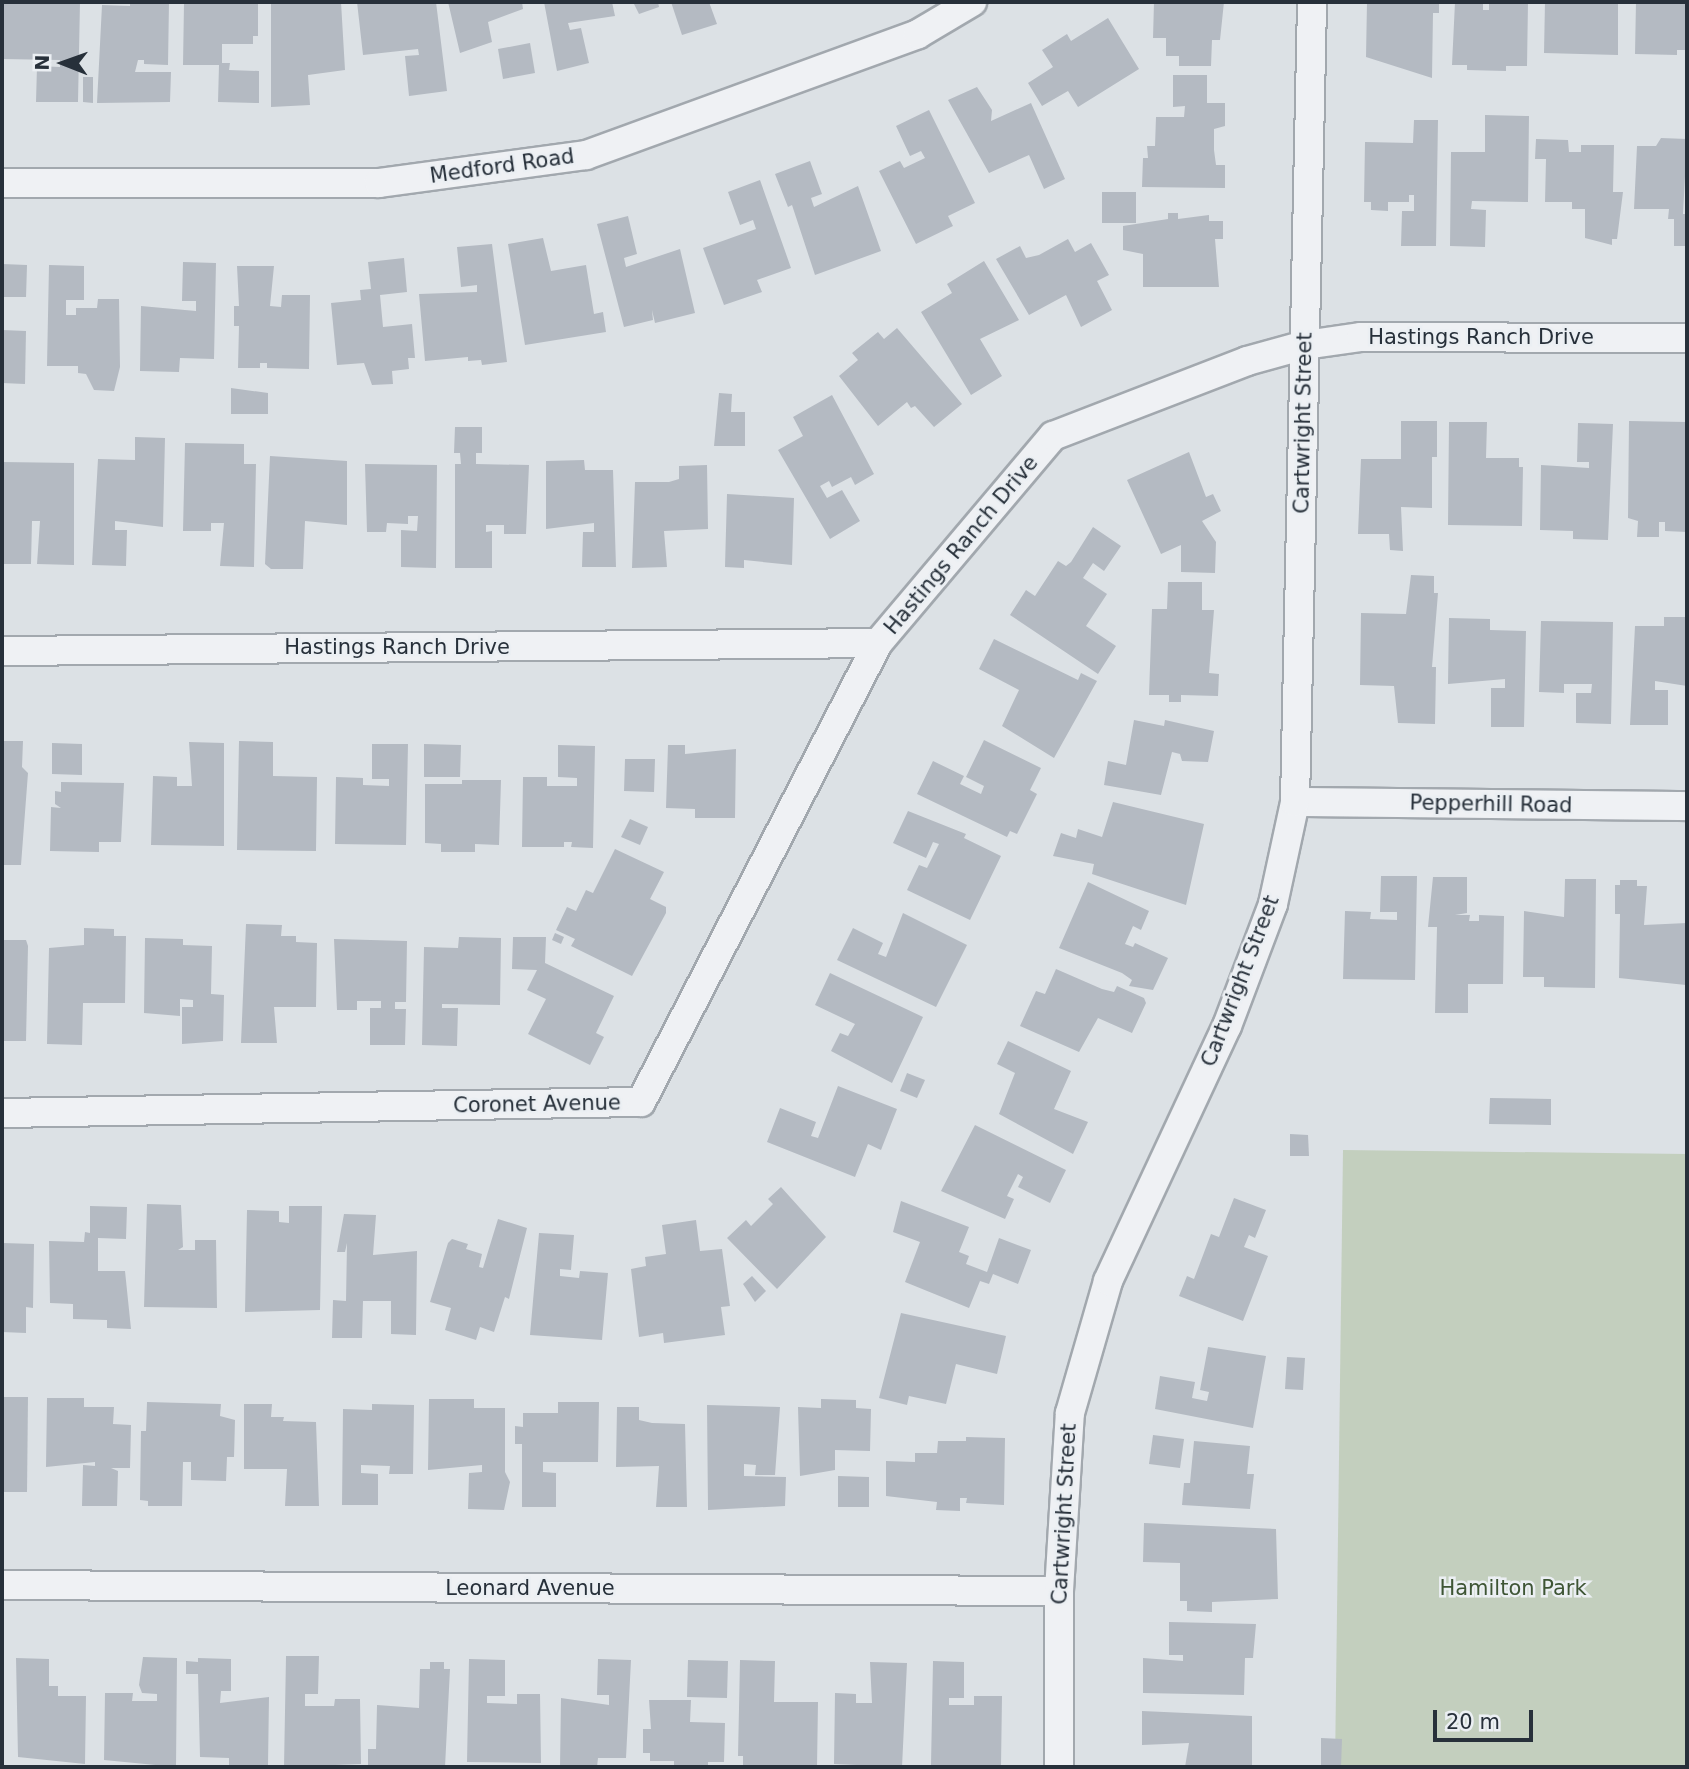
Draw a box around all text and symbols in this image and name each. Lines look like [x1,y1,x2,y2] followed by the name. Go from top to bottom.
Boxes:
[28,28,98,98] north arrow
[31,54,53,71] text: N
[428,143,576,189] street label: Medford Road
[1368,324,1594,350] street label: Hastings Ranch Drive
[1289,332,1317,514] street label: Cartwright Street
[879,450,1043,640] street label: Hastings Ranch Drive
[284,634,510,660] street label: Hastings Ranch Drive
[1409,790,1573,818] street label: Pepperhill Road
[1196,892,1284,1070] street label: Cartwright Street
[453,1090,621,1118] street label: Coronet Avenue
[1047,1423,1081,1605] street label: Cartwright Street
[445,1575,615,1601] street label: Leonard Avenue
[1439,1575,1587,1601] park label: Hamilton Park
[1437,1696,1537,1740] scale bar
[1446,1710,1500,1734] text: 20 m

